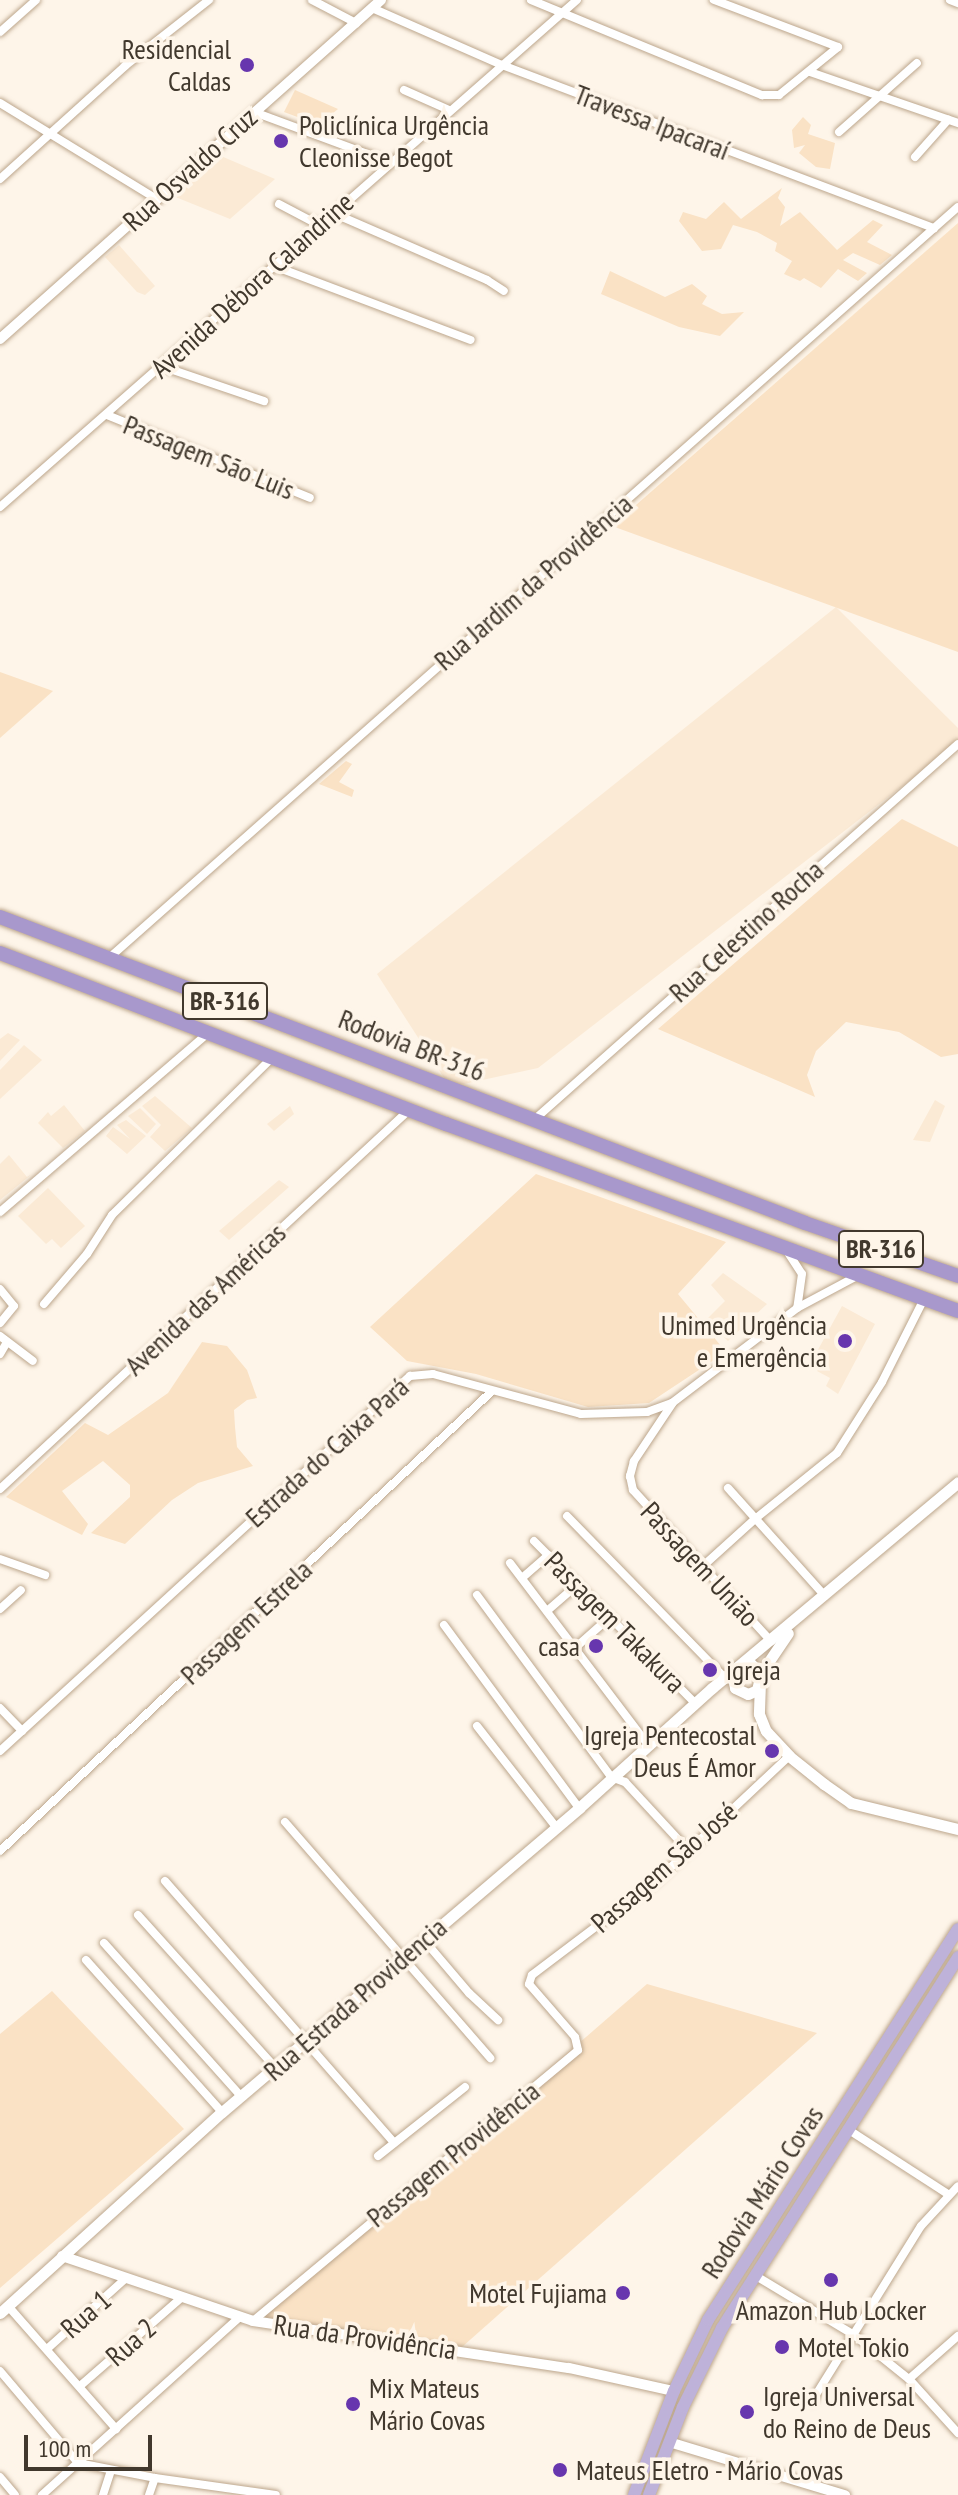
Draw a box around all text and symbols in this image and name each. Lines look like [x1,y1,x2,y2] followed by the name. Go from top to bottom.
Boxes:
[122,32,231,98] place label: Residencial Caldas
[238,56,256,74] marker: Residencial Caldas
[570,77,734,167] street label: Travessa Ipacaraí
[116,100,264,238] street label: Rua Osvaldo Cruz
[299,108,489,174] place label: Policlínica Urgência Cleonisse Begot
[270,130,292,152] marker: Policlínica Urgência Cleonisse Begot
[144,185,360,385] street label: Avenida Débora Calandrine
[119,407,299,507] street label: Passagem São Luis
[427,487,639,677] street label: Rua Jardim da Providência
[662,853,830,1009] street label: Rua Celestino Rocha
[181,979,269,1023] road number: BR-316
[334,1002,490,1088] street label: Rodovia BR-316
[117,1216,293,1382] street label: Avenida das Américas
[837,1227,925,1271] road number: BR-316
[661,1308,827,1374] place label: Unimed Urgência e Emergência
[834,1330,856,1352] marker: Unimed Urgência e Emergência
[239,1370,415,1534] street label: Estrada do Caixa Pará
[634,1495,766,1633] street label: Passagem União
[537,1544,693,1700] street label: Passagem Takakura
[173,1553,319,1691] street label: Passagem Estrela
[538,1629,580,1663] place label: casa
[587,1637,605,1655] marker: casa
[726,1653,781,1687] place label: igreja
[701,1661,719,1679] marker: igreja
[584,1718,756,1784] place label: Igreja Pentecostal Deus É Amor
[763,1742,781,1760] marker: Igreja Pentecostal Deus É Amor
[584,1795,744,1939] street label: Passagem São José
[257,1910,453,2088] street label: Rua Estrada Providencia
[360,2074,546,2234] street label: Passagem Providência
[694,2100,830,2284] street label: Rodovia Mário Covas
[822,2271,840,2289] marker: Amazon Hub Locker
[469,2276,607,2310] place label: Motel Fujiama
[54,2283,118,2345] street label: Rua 1
[614,2284,632,2302] marker: Motel Fujiama
[736,2293,926,2327] place label: Amazon Hub Locker
[272,2308,458,2366] street label: Rua da Providência
[99,2311,163,2373] street label: Rua 2
[798,2330,910,2364] place label: Motel Tokio
[773,2338,791,2356] marker: Motel Tokio
[369,2371,485,2437] place label: Mix Mateus Mário Covas
[763,2379,931,2445] place label: Igreja Universal do Reino de Deus
[344,2395,362,2413] marker: Mix Mateus Mário Covas
[738,2403,756,2421] marker: Igreja Universal do Reino de Deus
[28,2419,156,2469] scale bar
[38,2433,91,2464] text: 100 m
[576,2453,845,2487] place label: Mateus Eletro - Mário Covas
[551,2461,569,2479] marker: Mateus Eletro - Mário Covas

